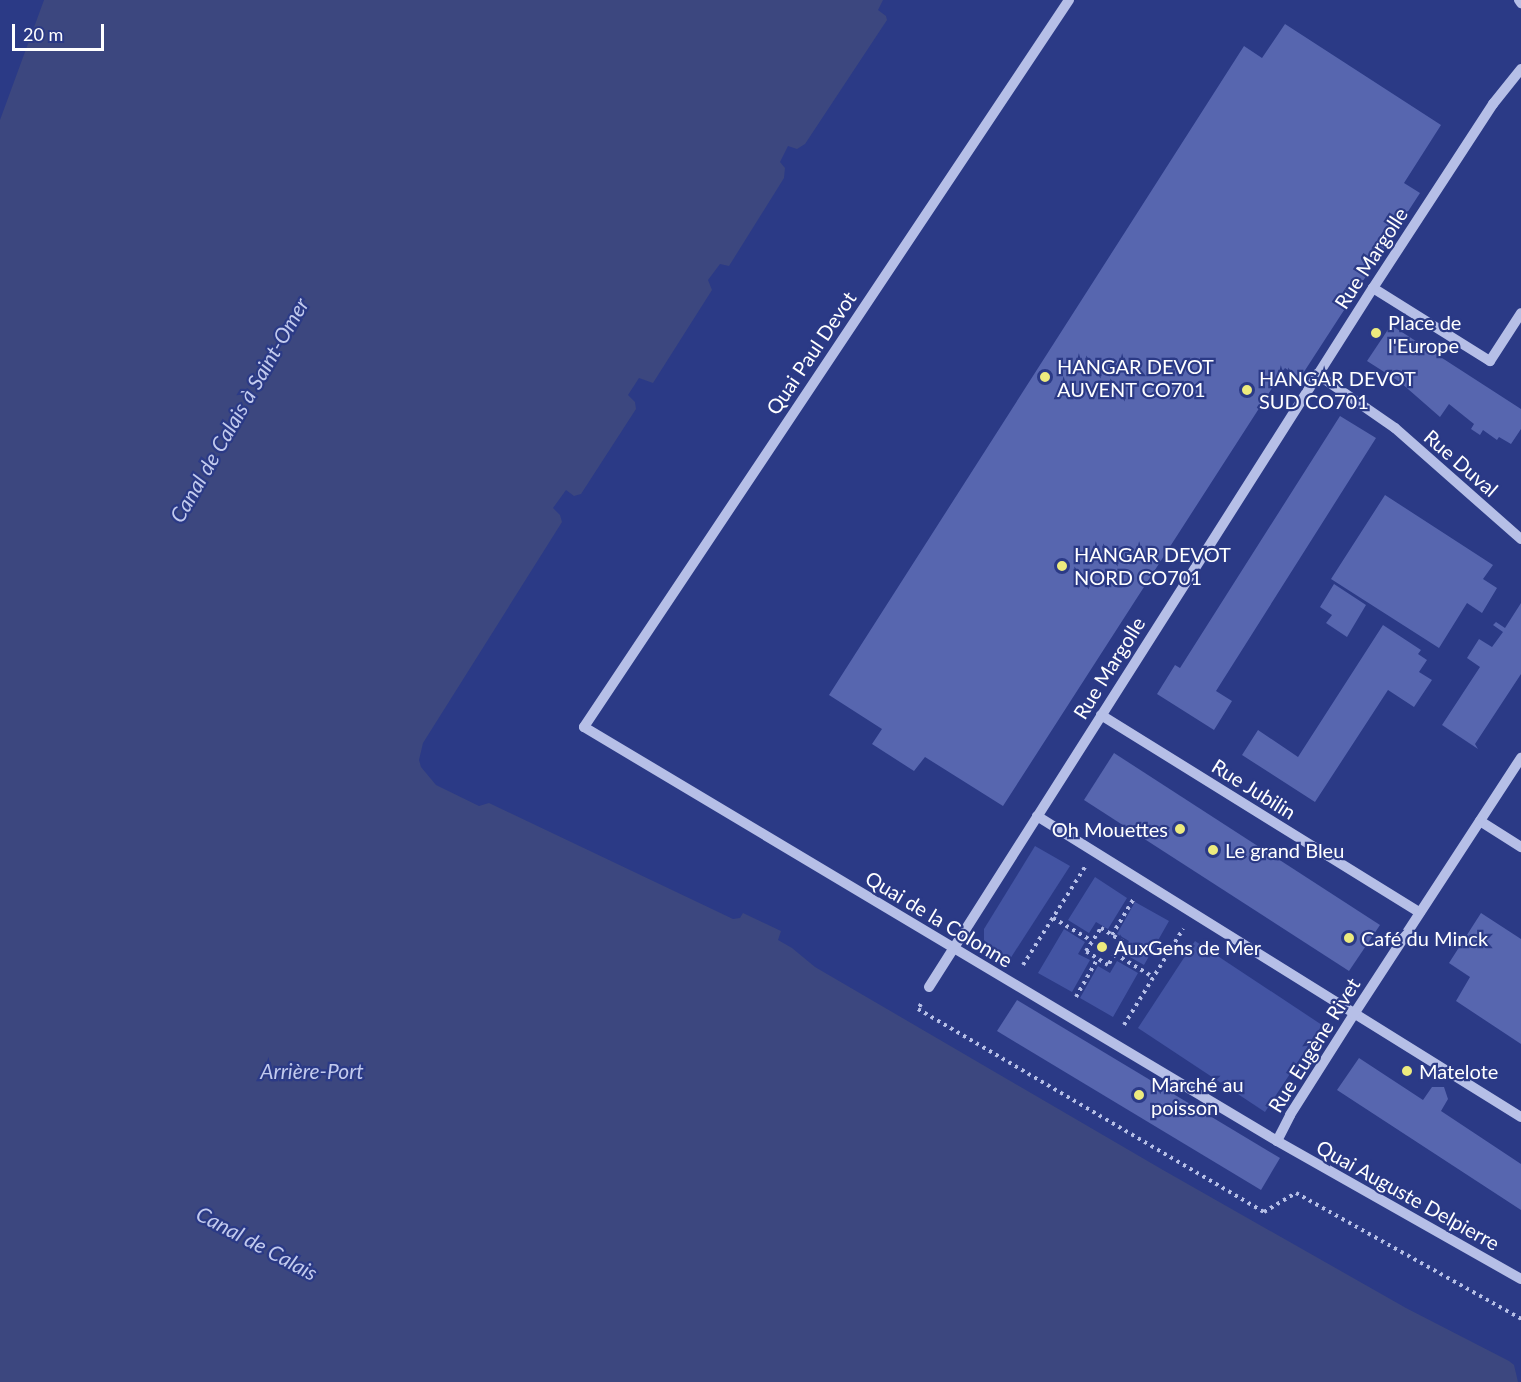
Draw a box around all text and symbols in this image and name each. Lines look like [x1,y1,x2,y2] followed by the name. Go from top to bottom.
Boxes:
[15,12,106,50] scale bar
[23,23,63,45] text: 20 m
[1329,203,1413,313] street label: Rue Margolle
[761,287,861,419] street label: Quai Paul Devot
[164,293,314,527] water label: Canal de Calais à Saint-Omer
[1388,310,1461,357] place label: Place de l'Europe
[1369,326,1383,340] marker: Place de l'Europe
[1057,354,1214,401] place label: HANGAR DEVOT AUVENT CO701
[1259,366,1416,413] place label: HANGAR DEVOT SUD CO701
[1038,370,1052,384] marker: HANGAR DEVOT AUVENT CO701
[1240,383,1254,397] marker: HANGAR DEVOT SUD CO701
[1419,424,1503,502] street label: Rue Duval
[1074,542,1231,589] place label: HANGAR DEVOT NORD CO701
[1055,559,1069,573] marker: HANGAR DEVOT NORD CO701
[1068,613,1150,723] street label: Rue Margolle
[1207,754,1301,824] street label: Rue Jubilin
[1052,817,1168,841] place label: Oh Mouettes
[1173,822,1187,836] marker: Oh Mouettes
[1225,838,1344,862] place label: Le grand Bleu
[1206,843,1220,857] marker: Le grand Bleu
[861,866,1017,972] street label: Quai de la Colonne
[1361,926,1488,950] place label: Café du Minck
[1342,931,1356,945] marker: Café du Minck
[1114,935,1261,959] place label: AuxGens de Mer
[1095,940,1109,954] marker: AuxGens de Mer
[1263,973,1365,1117] street label: Rue Eugène Rivet
[260,1058,364,1084] water label: Arrière-Port
[1419,1059,1498,1083] place label: Matelote
[1400,1064,1414,1078] marker: Matelote
[1151,1072,1244,1119] place label: Marché au poisson
[1132,1088,1146,1102] marker: Marché au poisson
[1312,1135,1504,1255] street label: Quai Auguste Delpierre
[192,1201,322,1285] water label: Canal de Calais

